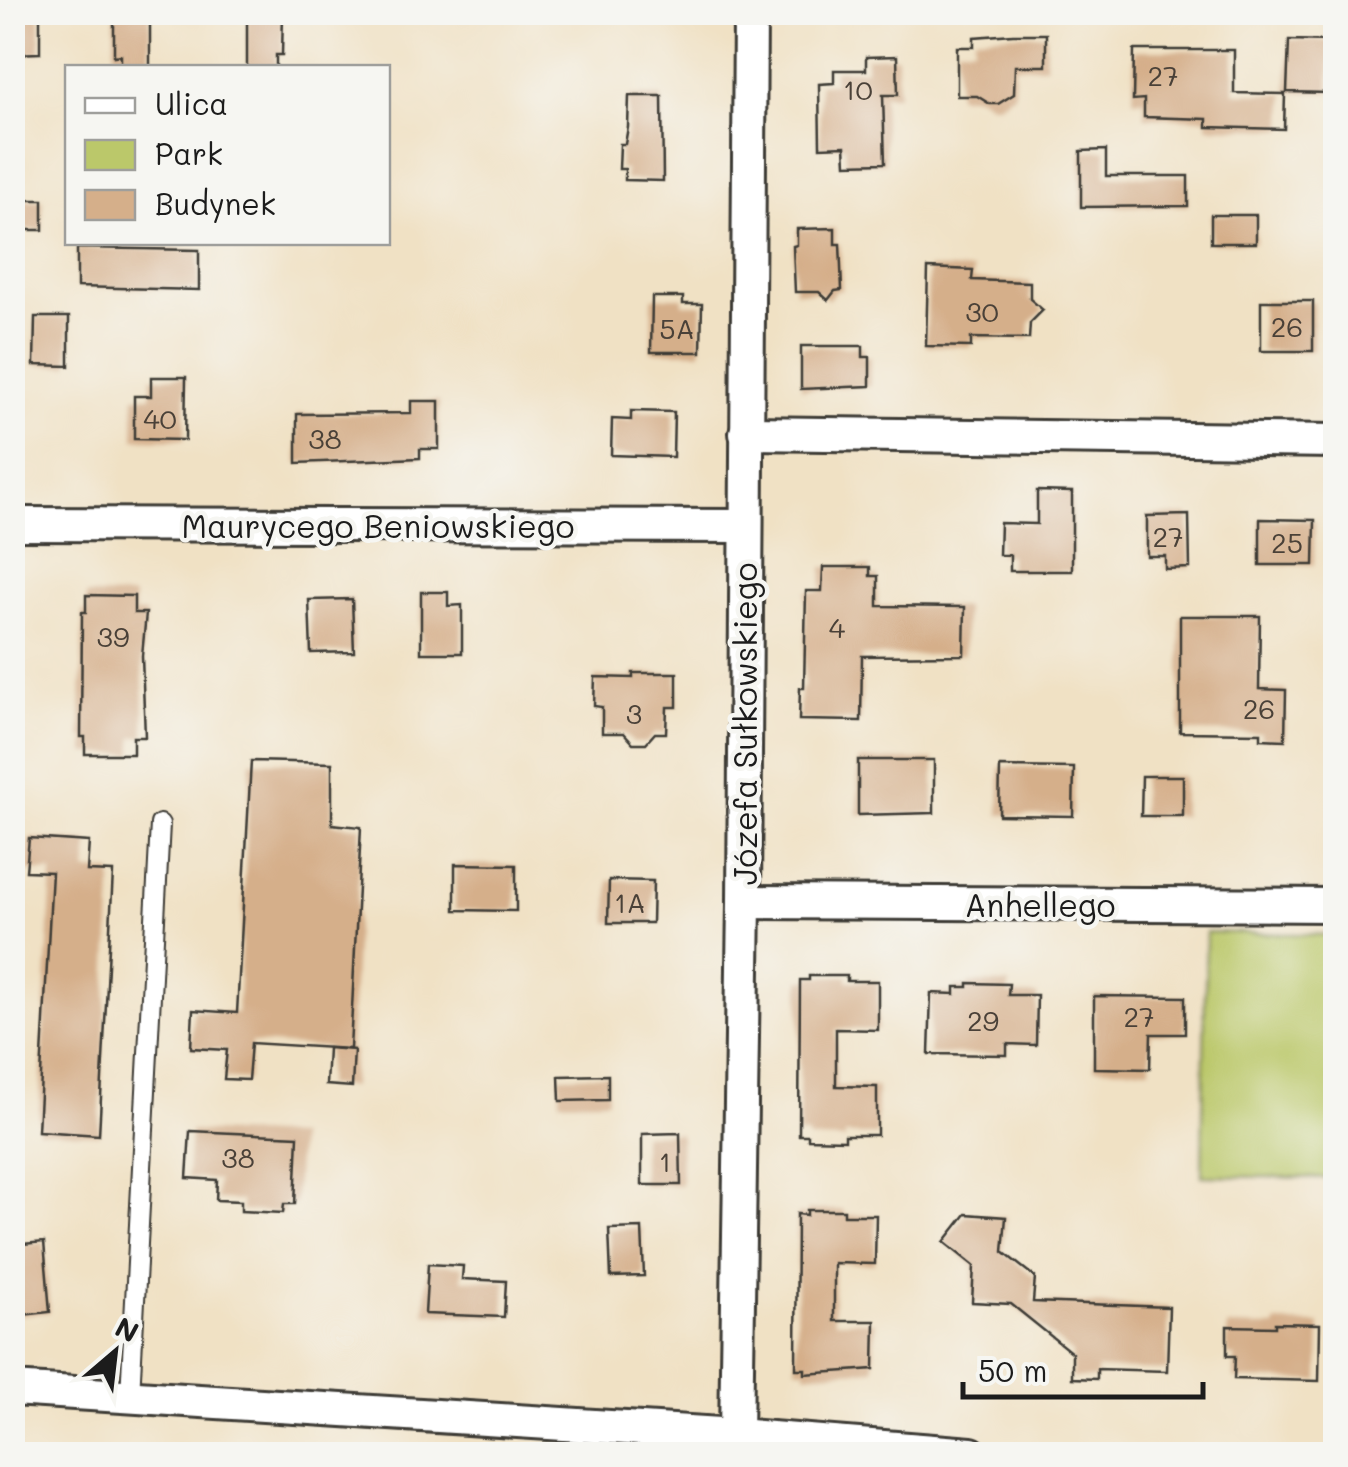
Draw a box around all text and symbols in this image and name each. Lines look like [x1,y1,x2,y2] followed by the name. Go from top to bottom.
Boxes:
[1147,57,1179,93] house number: 27
[65,65,390,245] legend
[843,71,873,107] house number: 10
[155,83,228,123] text: Ulica
[155,133,223,173] text: Park
[155,183,276,223] text: Budynek
[965,293,999,329] house number: 30
[1271,308,1303,344] house number: 26
[659,310,695,346] house number: 5A
[143,400,177,436] house number: 40
[308,420,342,456] house number: 38
[182,504,574,547] street label: Maurycego Beniowskiego
[1152,518,1184,554] house number: 27
[1271,524,1303,560] house number: 25
[723,563,765,885] street label: Józefa Sułkowskiego
[829,609,846,645] house number: 4
[97,618,129,654] house number: 39
[1243,690,1275,726] house number: 26
[626,695,642,731] house number: 3
[964,883,1116,925] street label: Anhellego
[614,884,646,920] house number: 1A
[1123,998,1155,1034] house number: 27
[967,1002,999,1038] house number: 29
[221,1139,255,1175] house number: 38
[659,1143,671,1179] house number: 1
[65,1302,165,1402] north arrow
[109,1308,145,1350] text: N
[963,1337,1203,1399] scale bar
[978,1350,1048,1390] text: 50 m

